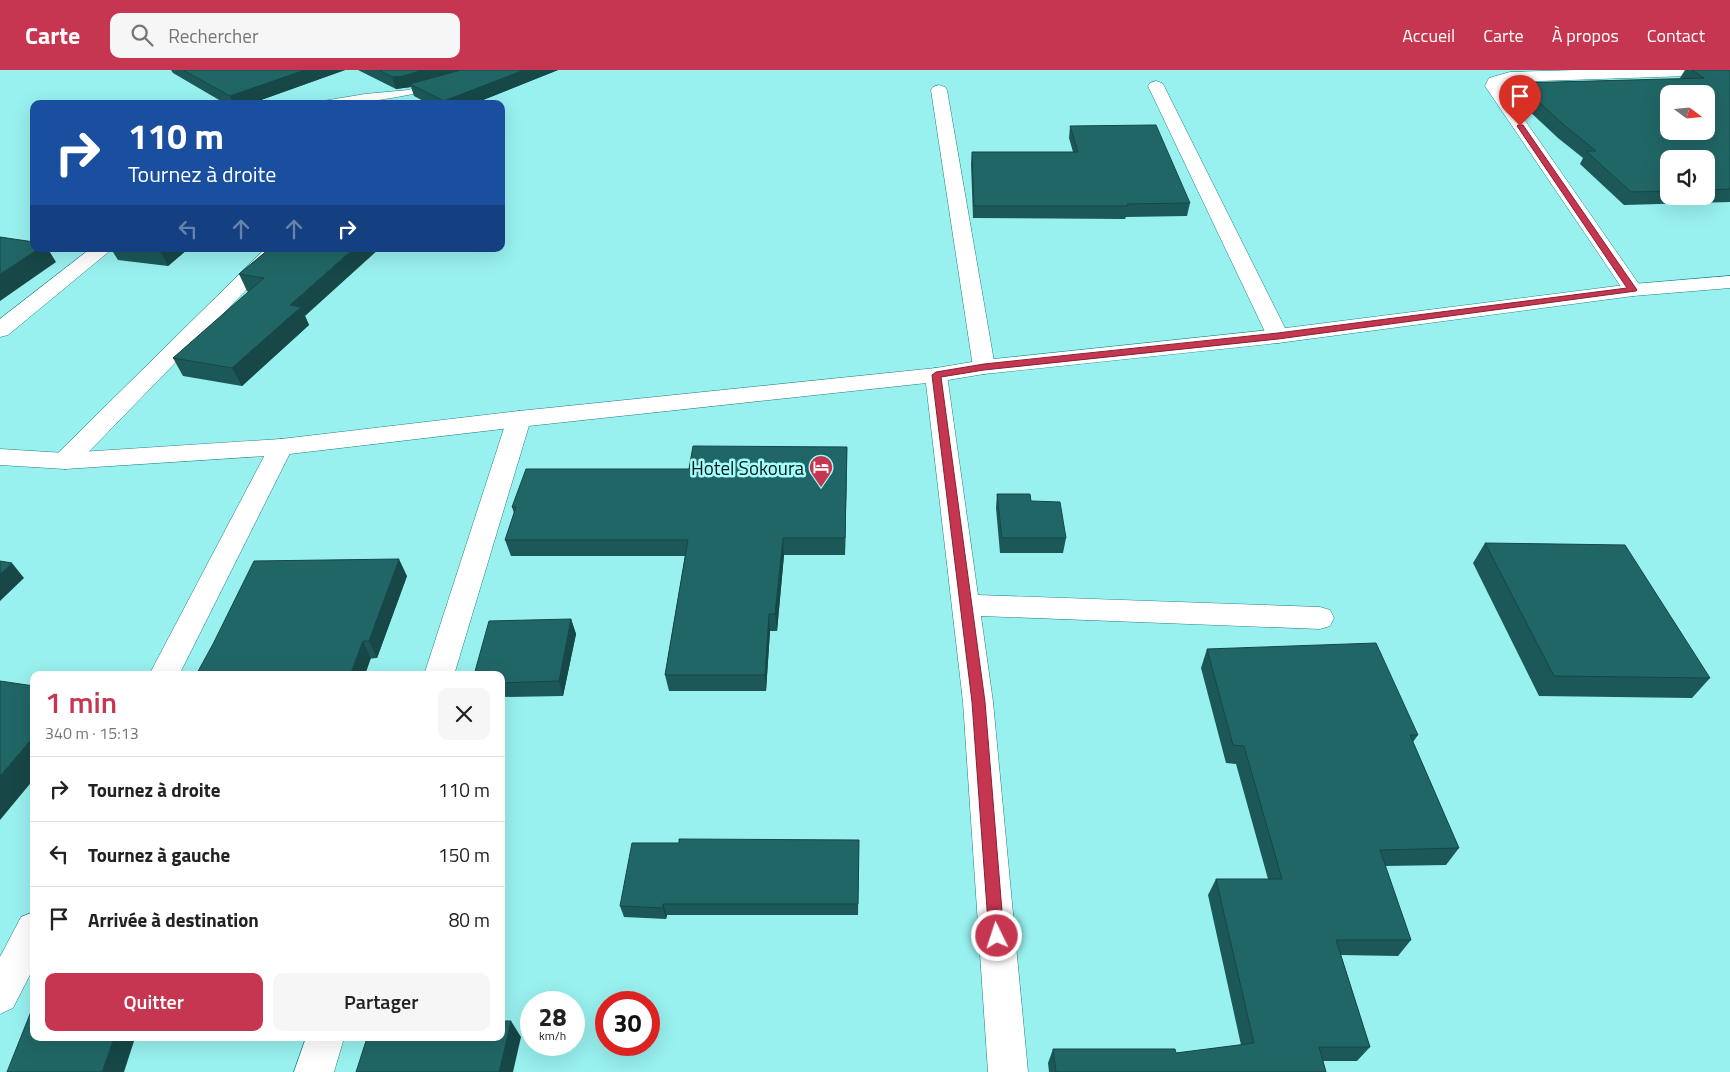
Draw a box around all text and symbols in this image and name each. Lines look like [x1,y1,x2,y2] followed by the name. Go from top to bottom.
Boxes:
[110,13,460,58] search box
[25,17,80,53] text: Carte
[128,21,156,49] icon: search
[168,21,258,50] text: Rechercher
[1402,22,1455,49] text: Accueil
[1483,22,1524,49] text: Carte
[1552,22,1619,49] text: À propos
[1647,22,1705,49] text: Contact
[1499,75,1541,126] pin
[1506,82,1534,110] icon: arrive
[1660,85,1715,140] north arrow
[1660,85,1715,205] map controls
[128,109,224,163] text: 110 m
[45,120,110,185] icon: right
[1660,150,1715,205] button: sound
[128,157,276,191] text: Tournez à droite
[174,215,202,243] icon: left
[227,215,255,243] icon: ahead
[280,215,308,243] icon: ahead
[333,215,361,243] icon: right
[691,453,804,482] place label: Hotel Sokoura
[808,454,834,488] hotel icon: Hotel Sokoura
[45,679,117,725] text: 1 min
[438,688,490,740] button: close
[45,721,139,745] text: 340 m · 15:13
[45,775,73,803] icon: right
[88,775,220,804] text: Tournez à droite
[438,775,490,804] text: 110 m
[45,840,73,868] icon: left
[88,840,230,869] text: Tournez à gauche
[438,840,490,869] text: 150 m
[45,905,73,933] icon: arrive
[88,905,259,934] text: Arrivée à destination
[449,905,490,934] text: 80 m
[970,909,1022,961] position arrow
[45,973,263,1031] button: Quitter
[273,973,490,1031] button: Partager
[595,991,660,1056] speed limit sign: 30
[538,998,567,1036] text: 28
[539,1026,566,1045] text: km/h

